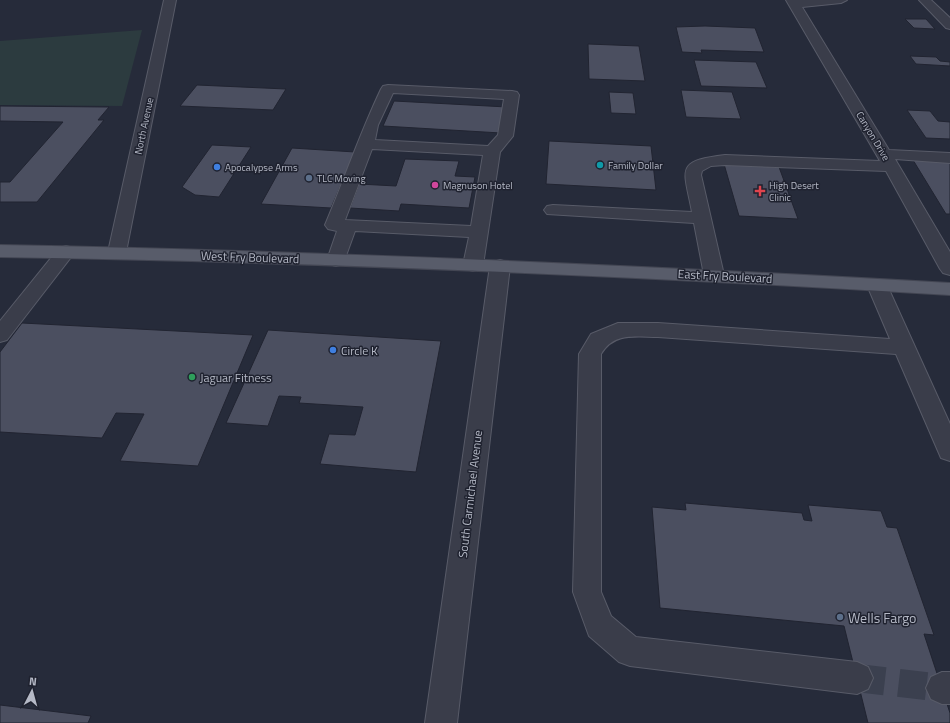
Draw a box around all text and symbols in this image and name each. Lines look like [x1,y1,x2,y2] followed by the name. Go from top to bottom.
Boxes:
[131,96,157,156] street label: North Avenue
[852,108,894,164] street label: Canyon Drive
[608,158,663,173] place label: Family Dollar
[225,160,298,175] place label: Apocalypse Arms
[595,160,605,170] marker: Family Dollar
[212,162,222,172] marker: Apocalypse Arms
[317,171,366,186] place label: TLC Moving
[304,173,314,183] marker: TLC Moving
[443,178,513,193] place label: Magnuson Hotel
[769,178,819,205] place label: High Desert Clinic
[430,180,440,190] marker: Magnuson Hotel
[754,185,766,197] marker: High Desert Clinic
[200,246,300,268] street label: West Fry Boulevard
[677,264,773,288] street label: East Fry Boulevard
[341,341,378,360] place label: Circle K
[328,345,338,355] marker: Circle K
[200,368,272,387] place label: Jaguar Fitness
[187,372,197,382] marker: Jaguar Fitness
[453,429,487,559] street label: South Carmichael Avenue
[848,607,917,628] place label: Wells Fargo
[835,612,845,622] marker: Wells Fargo
[12,671,52,711] north arrow
[28,673,38,689] text: N

